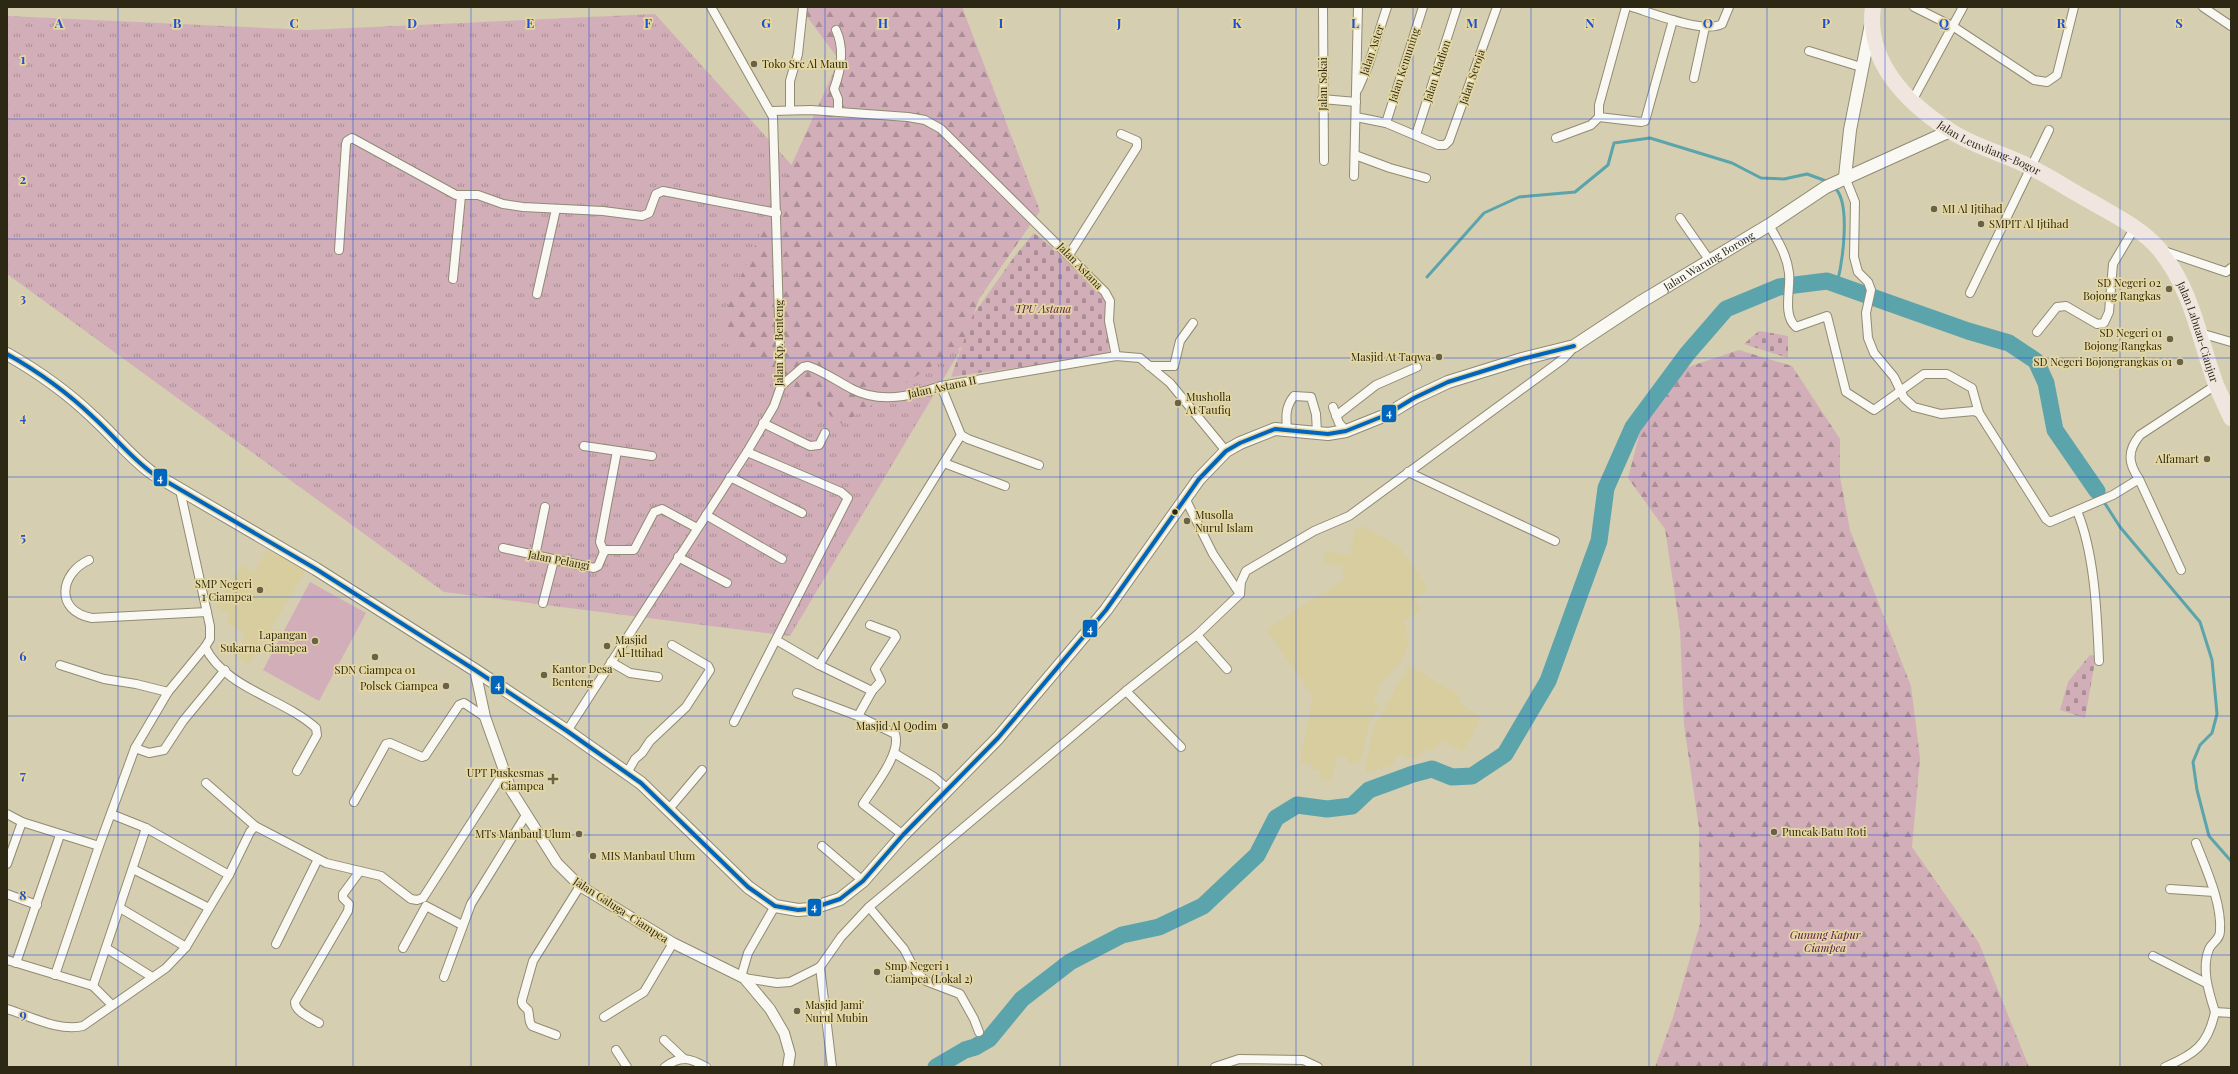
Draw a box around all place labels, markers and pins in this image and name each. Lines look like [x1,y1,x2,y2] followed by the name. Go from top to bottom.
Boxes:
[762,56,848,71] place label: Toko Src Al Maun
[749,59,759,69] marker: Toko Src Al Maun
[1942,201,2003,216] place label: MI Al Ijtihad
[1929,204,1939,214] marker: MI Al Ijtihad
[1989,216,2069,231] place label: SMPIT Al Ijtihad
[1976,219,1986,229] marker: SMPIT Al Ijtihad
[2083,275,2161,303] place label: SD Negeri 02 Bojong Rangkas
[2164,284,2174,294] marker: SD Negeri 02 Bojong Rangkas
[2084,325,2162,353] place label: SD Negeri 01 Bojong Rangkas
[2165,334,2175,344] marker: SD Negeri 01 Bojong Rangkas
[1351,349,1432,364] place label: Masjid At Taqwa
[1434,352,1444,362] marker: Masjid At Taqwa
[2034,354,2172,369] place label: SD Negeri Bojongrangkas 01
[2175,357,2185,367] marker: SD Negeri Bojongrangkas 01
[1185,389,1231,417] place label: Musholla At Taufiq
[1173,398,1183,408] marker: Musholla At Taufiq
[2155,451,2199,466] place label: Alfamart
[2202,454,2212,464] marker: Alfamart
[1170,507,1180,517] unlabelled marker
[1195,507,1253,535] place label: Musolla Nurul Islam
[1182,516,1192,526] marker: Musolla Nurul Islam
[195,576,253,604] place label: SMP Negeri 1 Ciampea
[255,585,265,595] marker: SMP Negeri 1 Ciampea
[220,627,308,655] place label: Lapangan Sukarna Ciampea
[614,632,664,660] place label: Masjid Al-Ittihad
[310,636,320,646] marker: Lapangan Sukarna Ciampea
[602,641,612,651] marker: Masjid Al-Ittihad
[370,652,380,662] marker: SDN Ciampea 01
[552,661,613,689] place label: Kantor Desa Benteng
[334,662,416,677] place label: SDN Ciampea 01
[539,670,549,680] marker: Kantor Desa Benteng
[360,678,439,693] place label: Polsek Ciampea
[441,681,451,691] marker: Polsek Ciampea
[856,718,937,733] place label: Masjid Al Qodim
[940,721,950,731] marker: Masjid Al Qodim
[467,765,545,793] place label: UPT Puskesmas Ciampea
[547,773,559,785] marker: UPT Puskesmas Ciampea
[1782,824,1867,839] place label: Puncak Batu Roti
[475,826,571,841] place label: MTs Manbaul Ulum
[1769,827,1779,837] marker: Puncak Batu Roti
[574,829,584,839] marker: MTs Manbaul Ulum
[601,848,695,863] place label: MIS Manbaul Ulum
[588,851,598,861] marker: MIS Manbaul Ulum
[885,958,973,986] place label: Smp Negeri 1 Ciampea (Lokal 2)
[872,967,882,977] marker: Smp Negeri 1 Ciampea (Lokal 2)
[805,997,868,1025] place label: Masjid Jami' Nurul Mubin
[792,1006,802,1016] marker: Masjid Jami' Nurul Mubin

